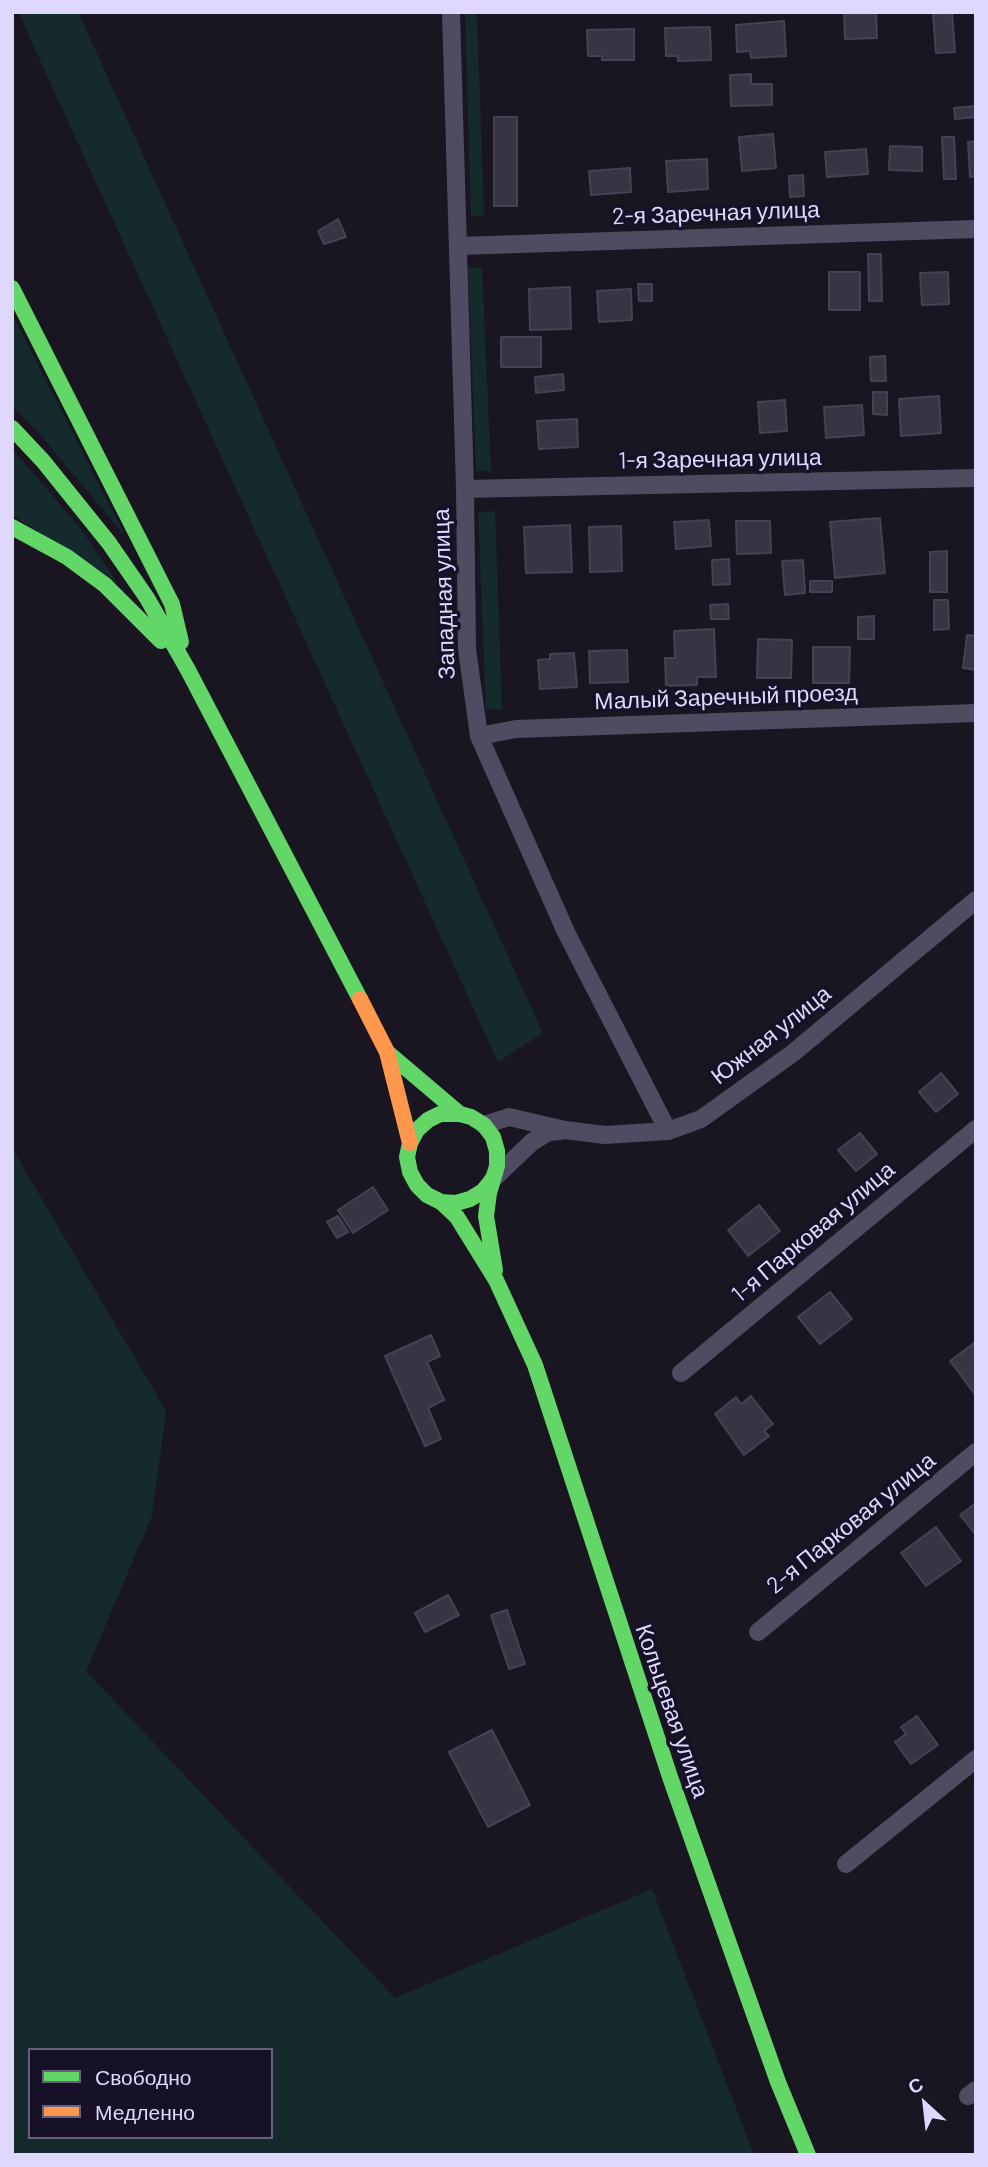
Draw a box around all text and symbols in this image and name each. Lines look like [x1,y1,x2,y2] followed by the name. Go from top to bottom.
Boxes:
[612,196,820,230] street label: 2-я Заречная улица
[618,443,822,475] street label: 1-я Заречная улица
[427,508,461,680] street label: Западная улица
[594,679,858,715] street label: Малый Заречный проезд
[706,980,836,1090] street label: Южная улица
[726,1156,900,1308] street label: 1-я Парковая улица
[761,1447,941,1599] street label: 2-я Парковая улица
[629,1621,715,1801] street label: Кольцевая улица
[28,2048,273,2139] legend
[95,2064,192,2089] text: Свободно
[890,2069,960,2139] north arrow
[904,2071,927,2098] text: С
[95,2099,195,2124] text: Медленно

